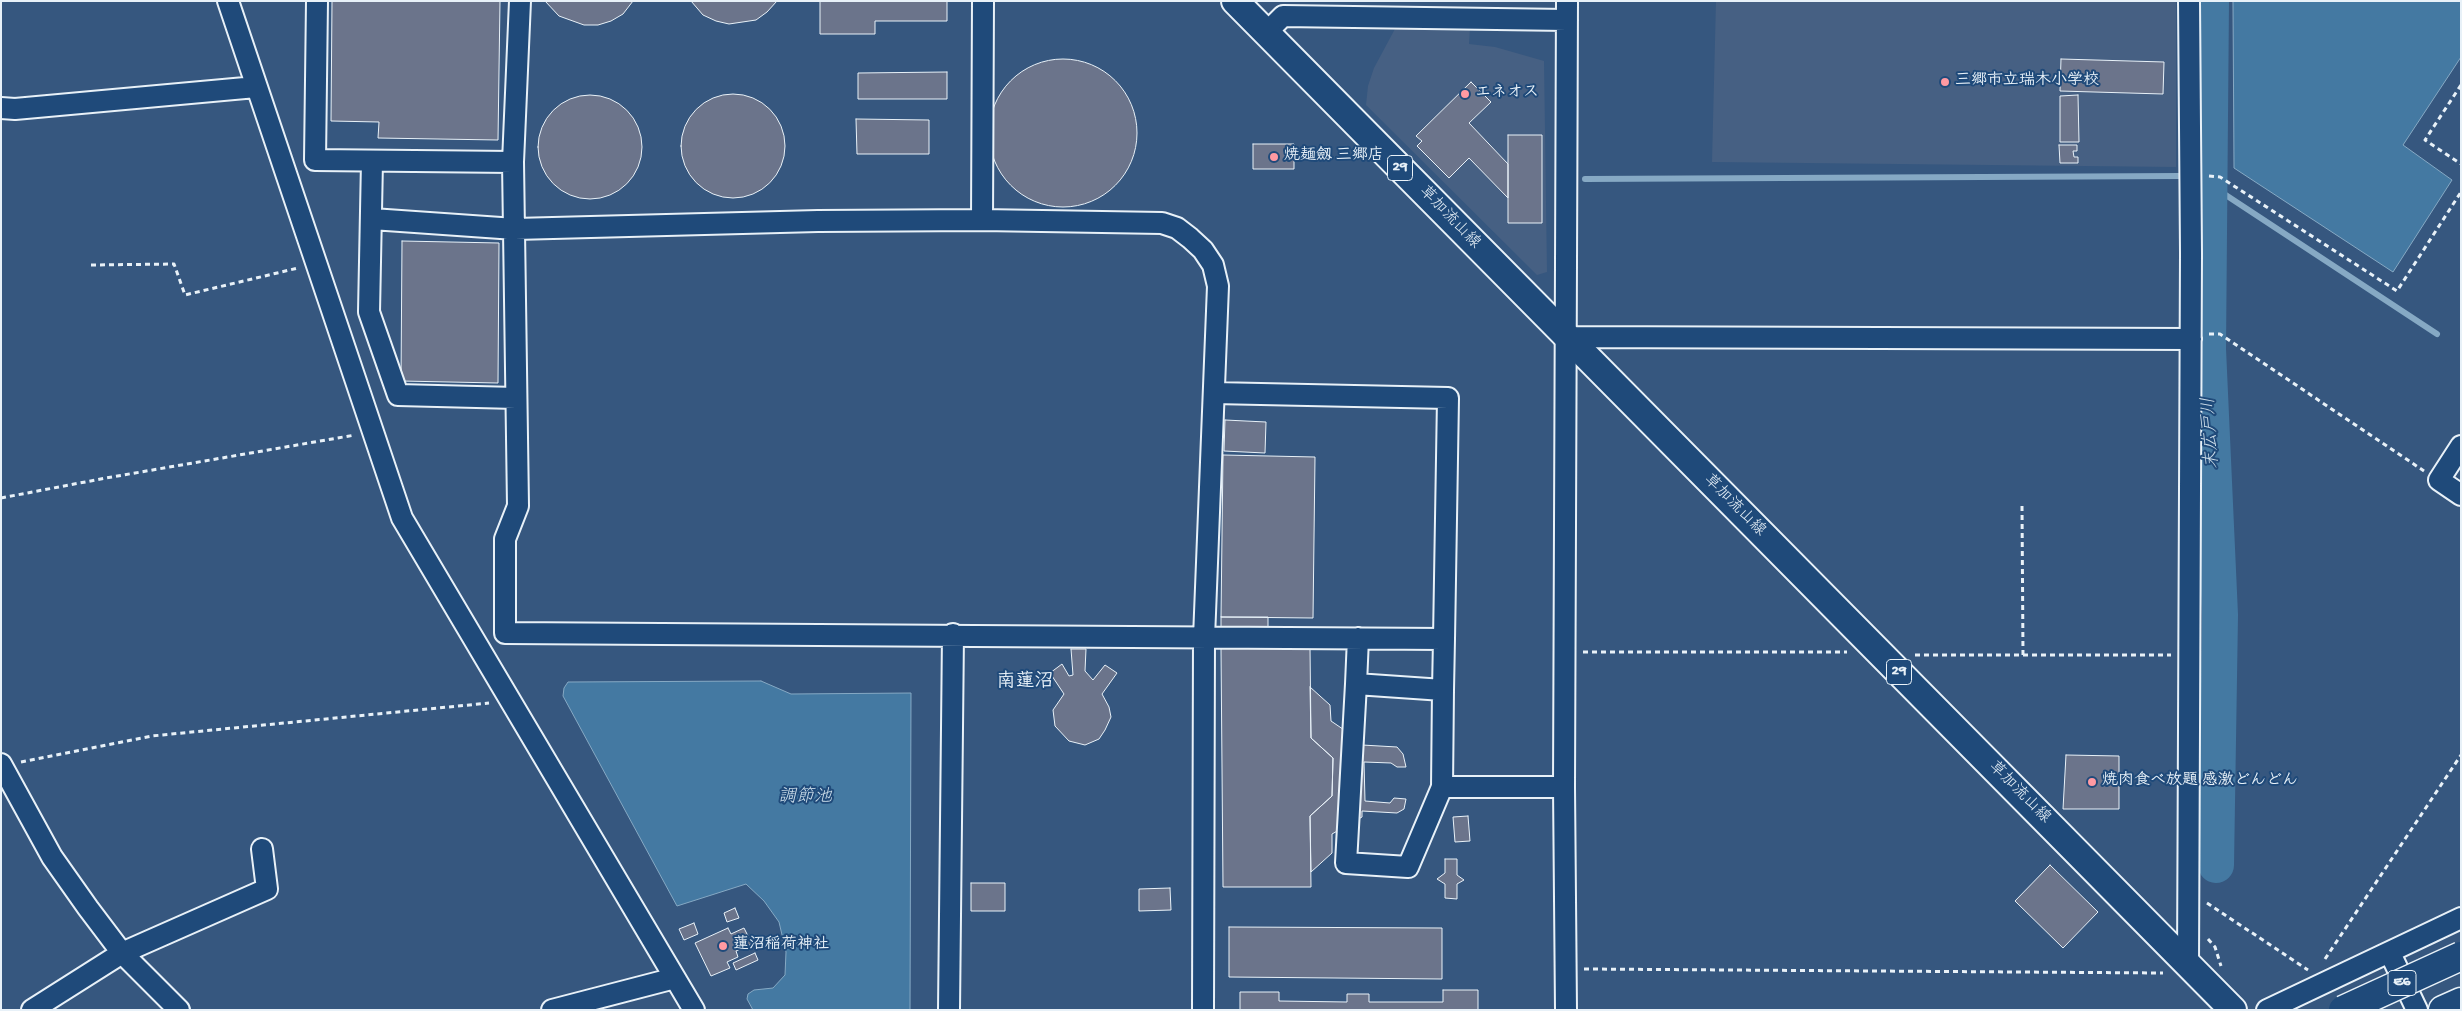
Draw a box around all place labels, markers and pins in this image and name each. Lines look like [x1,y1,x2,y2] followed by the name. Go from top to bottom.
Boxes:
[1955,72,2099,92] place label: 三郷市立瑞木小学校
[1939,76,1951,88] marker: 三郷市立瑞木小学校
[1475,84,1539,104] place label: エネオス
[1459,88,1471,100] marker: エネオス
[1284,147,1384,167] place label: 焼麺劔 三郷店
[1268,151,1280,163] marker: 焼麺劔 三郷店
[2102,772,2298,792] place label: 焼肉食べ放題 感激どんどん
[2086,776,2098,788] marker: 焼肉食べ放題 感激どんどん
[733,936,829,956] place label: 蓮沼稲荷神社
[717,940,729,952] marker: 蓮沼稲荷神社

